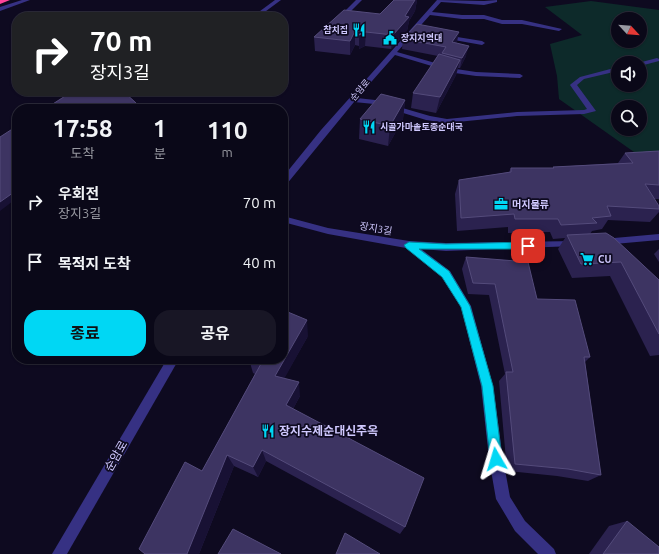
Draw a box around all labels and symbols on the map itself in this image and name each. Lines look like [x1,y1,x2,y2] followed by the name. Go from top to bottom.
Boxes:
[611,12,647,48] north arrow
[351,22,367,38] restaurant icon: 참치집
[323,25,348,35] place label: 참치집
[382,30,398,46] public building icon: 장지지역대
[401,33,442,43] place label: 장지지역대
[348,77,372,103] street label: 순암로
[361,119,377,135] restaurant icon: 시골가마솥토종순대국
[380,122,464,132] place label: 시골가마솥토종순대국
[493,196,509,212] office icon: 머지물류
[512,199,549,210] place label: 머지물류
[359,220,393,237] street label: 장지3길
[511,229,545,263] pin
[579,251,595,267] supermarket icon: CU
[598,254,611,265] place label: CU
[260,423,276,439] restaurant icon: 장지수제순대신주옥
[279,424,378,437] place label: 장지수제순대신주옥
[102,438,129,473] street label: 순암로
[475,438,517,480] position arrow

